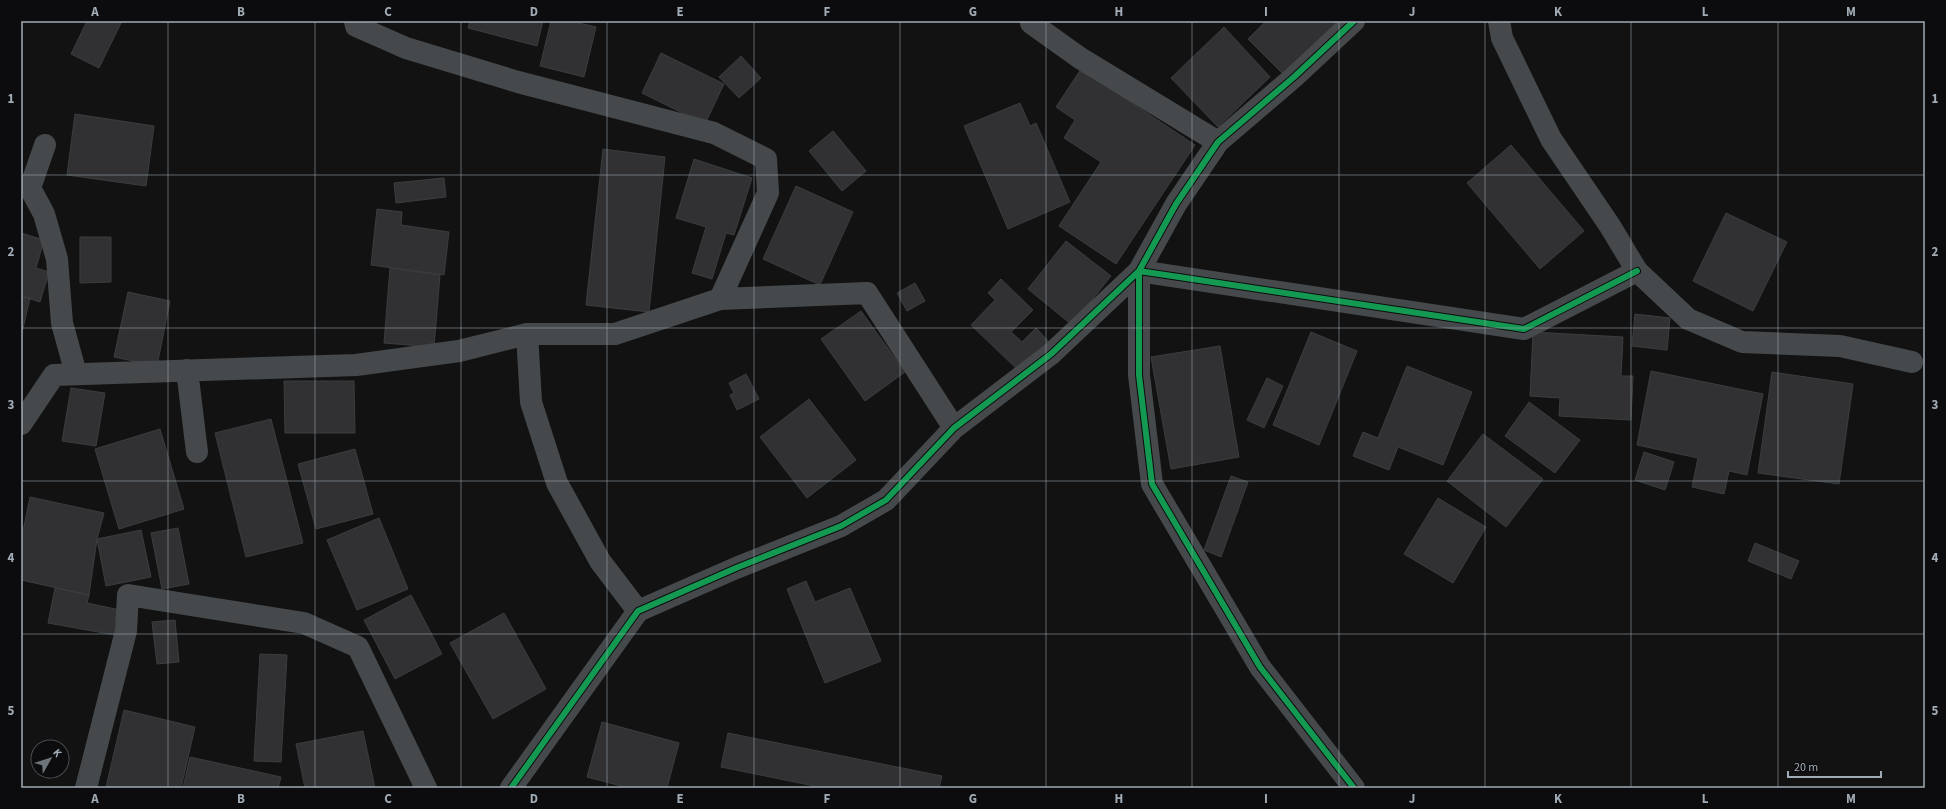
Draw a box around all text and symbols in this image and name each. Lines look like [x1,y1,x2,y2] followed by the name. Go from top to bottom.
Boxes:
[90,3,99,21] text: A
[237,3,245,21] text: B
[384,3,392,21] text: C
[530,3,538,21] text: D
[676,3,684,21] text: E
[824,3,831,21] text: F
[969,3,977,21] text: G
[1115,3,1123,21] text: H
[1264,3,1268,21] text: I
[1409,3,1415,21] text: J
[1554,3,1563,21] text: K
[1702,3,1709,21] text: L
[1846,3,1856,21] text: M
[8,90,15,108] text: 1
[1932,90,1939,108] text: 1
[8,243,15,261] text: 2
[1932,243,1939,261] text: 2
[8,396,15,414] text: 3
[1932,396,1939,414] text: 3
[8,549,15,567] text: 4
[1932,549,1939,567] text: 4
[8,702,15,720] text: 5
[1932,702,1939,720] text: 5
[30,739,70,779] north arrow
[49,746,65,761] text: K
[1788,753,1881,779] scale bar
[1794,759,1818,776] text: 20 m
[90,790,99,808] text: A
[237,790,245,808] text: B
[384,790,392,808] text: C
[530,790,538,808] text: D
[676,790,684,808] text: E
[824,790,831,808] text: F
[969,790,977,808] text: G
[1115,790,1123,808] text: H
[1264,790,1268,808] text: I
[1409,790,1415,808] text: J
[1554,790,1563,808] text: K
[1702,790,1709,808] text: L
[1846,790,1856,808] text: M

